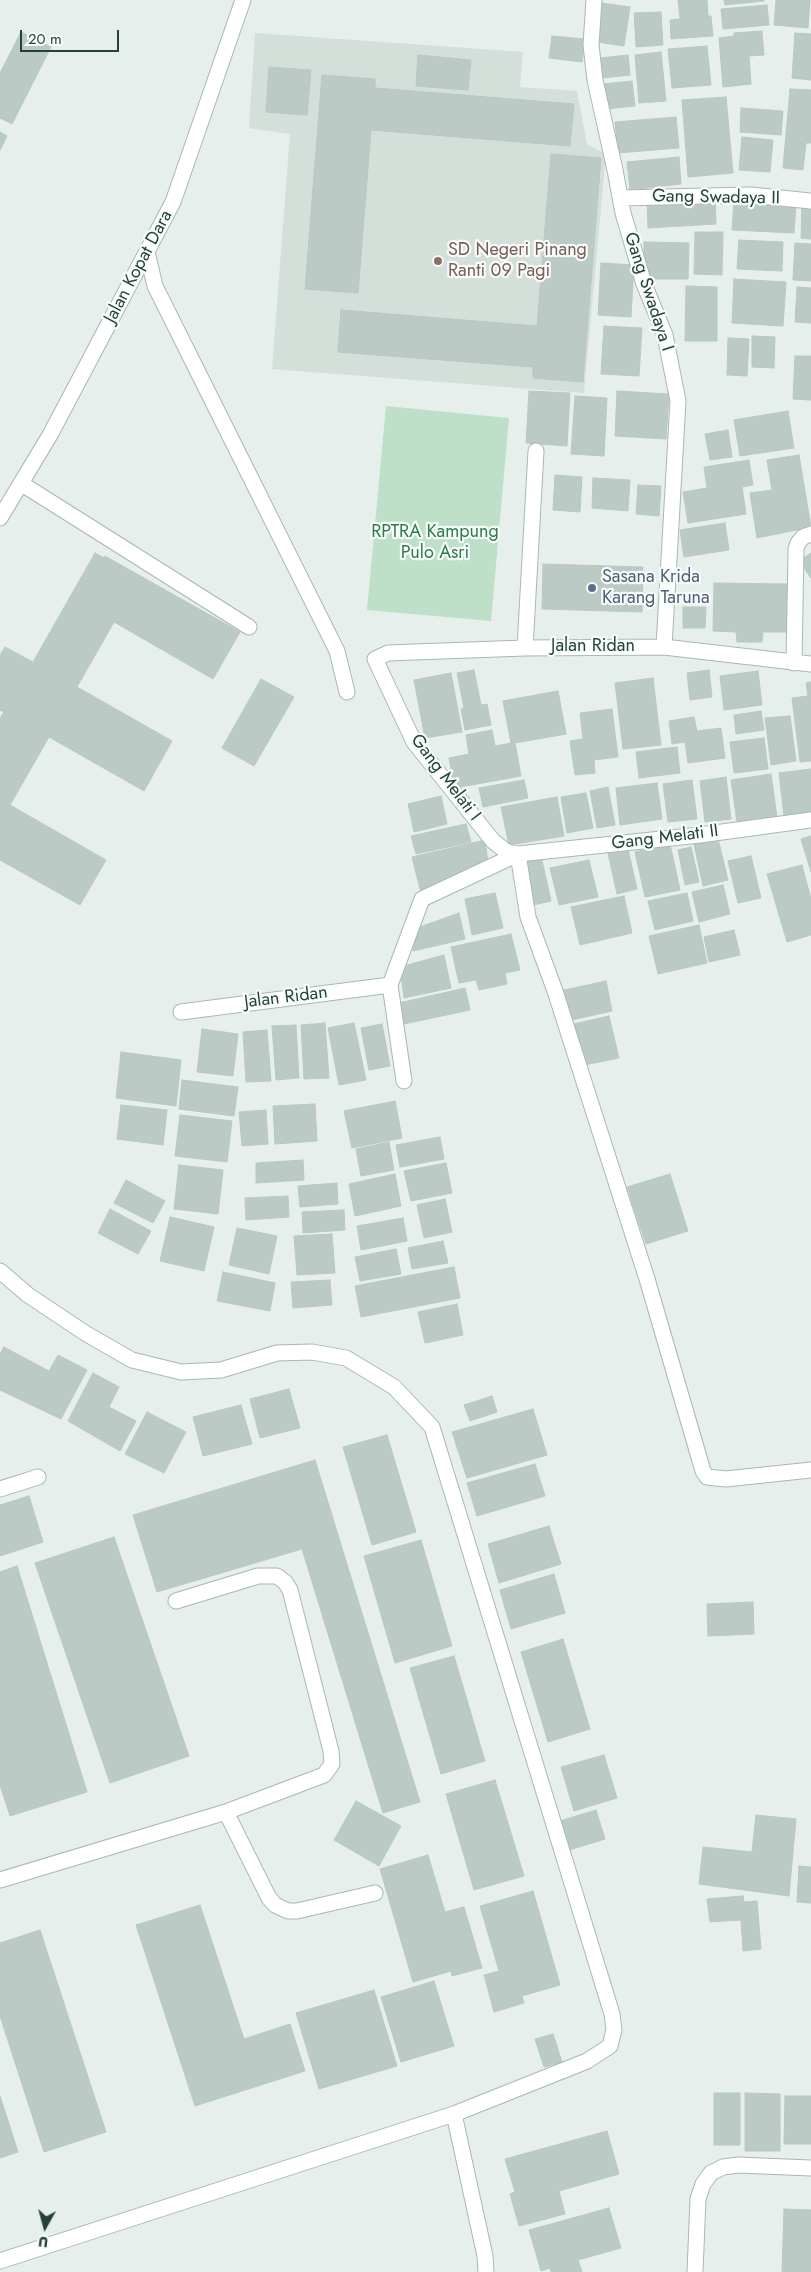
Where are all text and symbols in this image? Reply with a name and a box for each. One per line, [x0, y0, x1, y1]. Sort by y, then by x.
scale bar [22, 20, 121, 52]
text: 20 m [28, 28, 62, 50]
street label: Gang Swadaya II [652, 186, 780, 210]
street label: Jalan Kopat Dara [100, 207, 178, 327]
street label: Gang Swadaya I [619, 230, 677, 354]
place label: SD Negeri Pinang Ranti 09 Pagi [448, 240, 587, 282]
marker: SD Negeri Pinang Ranti 09 Pagi [432, 255, 444, 267]
park label: RPTRA Kampung Pulo Asri [371, 522, 499, 564]
place label: Sasana Krida Karang Taruna [602, 567, 710, 610]
marker: Sasana Krida Karang Taruna [586, 582, 598, 594]
street label: Jalan Ridan [551, 636, 635, 658]
street label: Gang Melati I [405, 730, 485, 826]
street label: Gang Melati II [610, 821, 720, 855]
street label: Jalan Ridan [243, 982, 329, 1014]
north arrow [20, 2202, 70, 2252]
text: U [37, 2231, 49, 2252]

